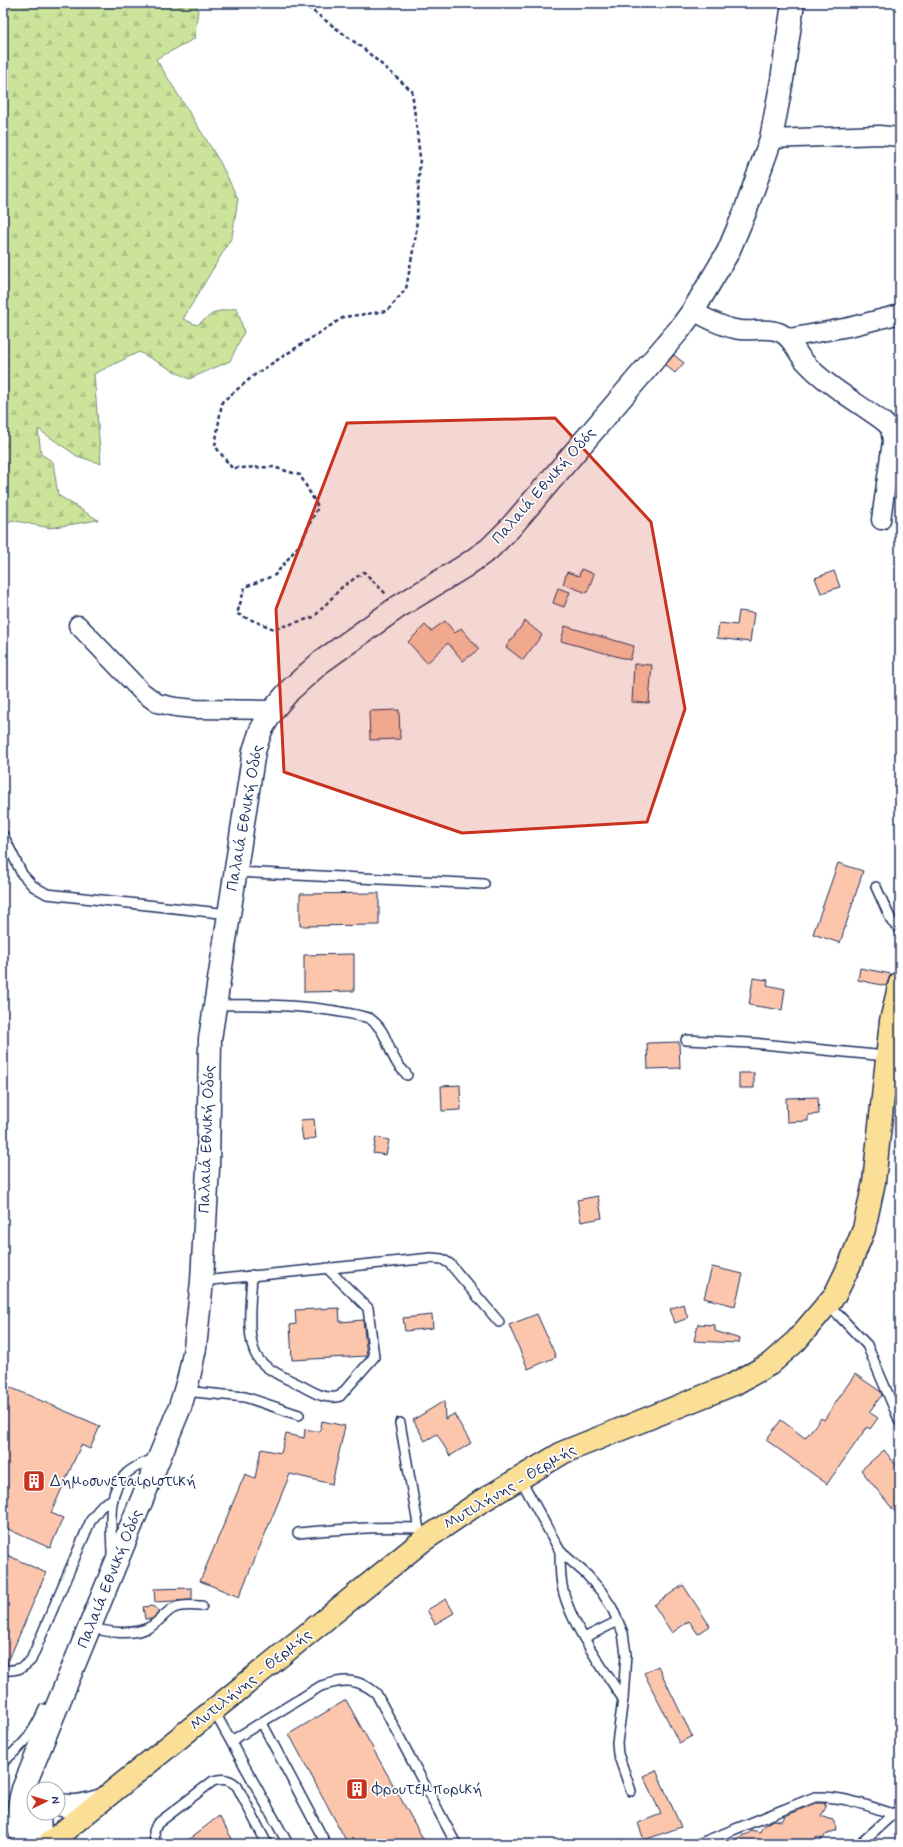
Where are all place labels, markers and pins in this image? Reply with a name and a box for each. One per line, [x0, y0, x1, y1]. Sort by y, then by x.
building icon: Δημοσυνεταιριστική [21, 1468, 47, 1494]
place label: Δημοσυνεταιριστική [50, 1471, 196, 1492]
building icon: Φρουτεμπορική [344, 1776, 370, 1802]
place label: Φρουτεμπορική [371, 1779, 483, 1800]

